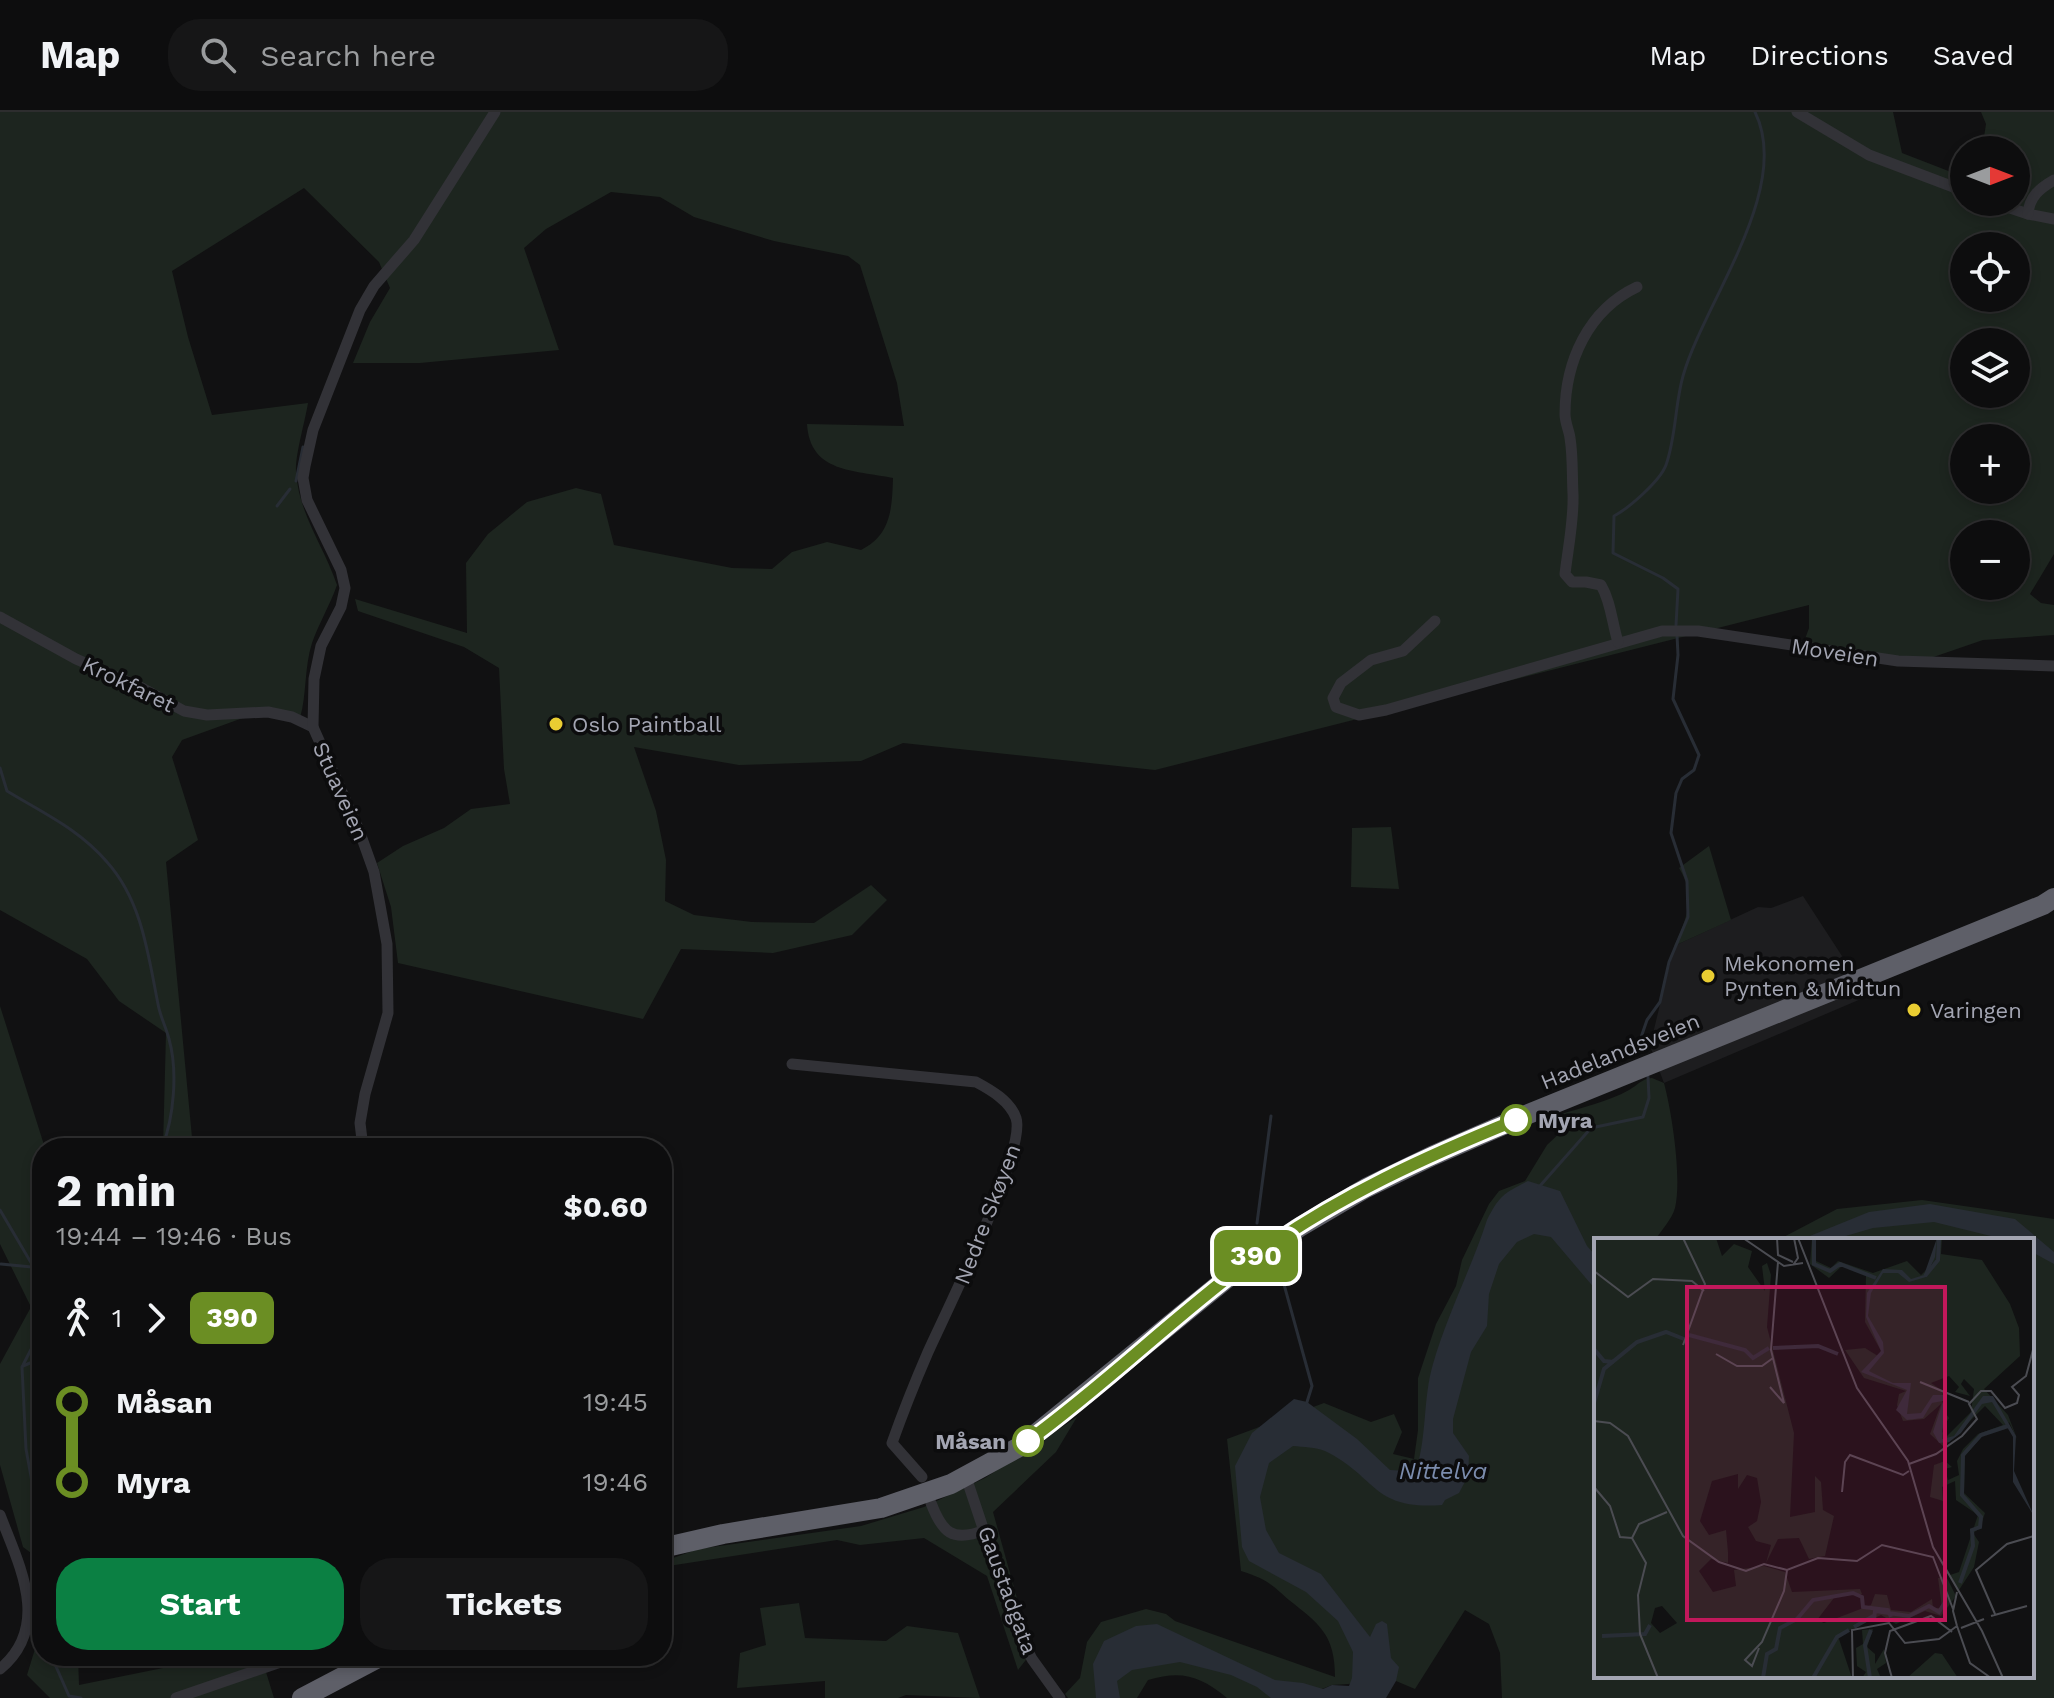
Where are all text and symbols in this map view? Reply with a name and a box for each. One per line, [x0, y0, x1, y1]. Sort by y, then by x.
search box [168, 19, 728, 91]
text: Map [40, 33, 120, 77]
icon: search [196, 33, 240, 77]
text: Search here [260, 38, 436, 73]
text: Map [1649, 39, 1706, 72]
text: Directions [1750, 39, 1889, 72]
text: Saved [1933, 39, 2014, 72]
north arrow [1950, 136, 2030, 216]
map controls [1950, 136, 2030, 600]
button: locate [1950, 232, 2030, 312]
button: layers [1950, 328, 2030, 408]
button: + [1950, 424, 2030, 504]
button: − [1950, 520, 2030, 600]
street label: Moveien [1789, 633, 1880, 672]
street label: Krokfaret [79, 651, 179, 717]
place label: Oslo Paintball [572, 712, 722, 737]
marker: Oslo Paintball [547, 715, 565, 733]
street label: Stuaveien [308, 738, 373, 844]
place label: Mekonomen Pynten & Midtun [1724, 951, 1901, 1001]
marker: Mekonomen Pynten & Midtun [1699, 967, 1717, 985]
place label: Varingen [1930, 998, 2022, 1023]
marker: Varingen [1905, 1001, 1923, 1019]
street label: Hadelandsveien [1537, 1008, 1703, 1095]
marker: Myra [1501, 1105, 1531, 1135]
place label: Myra [1538, 1108, 1593, 1133]
street label: Nedre Skøyen [949, 1141, 1026, 1288]
text: 2 min [56, 1165, 176, 1217]
text: $0.60 [563, 1189, 648, 1224]
text: 19:44 – 19:46 · Bus [56, 1221, 292, 1251]
line badge: 390 [1210, 1230, 1302, 1282]
inset map [1594, 1238, 2034, 1678]
text: 390 [1230, 1239, 1282, 1272]
icon: walk [56, 1296, 100, 1340]
icon: forward [134, 1296, 178, 1340]
text: 390 [206, 1301, 258, 1334]
text: 1 [112, 1303, 122, 1333]
text: Måsan [116, 1385, 213, 1420]
text: 19:45 [583, 1387, 648, 1417]
marker: Måsan [1013, 1426, 1043, 1456]
place label: Måsan [935, 1429, 1006, 1454]
water label: Nittelva [1399, 1457, 1488, 1485]
text: Myra [116, 1465, 190, 1500]
text: 19:46 [582, 1467, 648, 1497]
street label: Gaustadgata [973, 1523, 1042, 1658]
button: Start [56, 1558, 344, 1650]
button: Tickets [360, 1558, 648, 1650]

